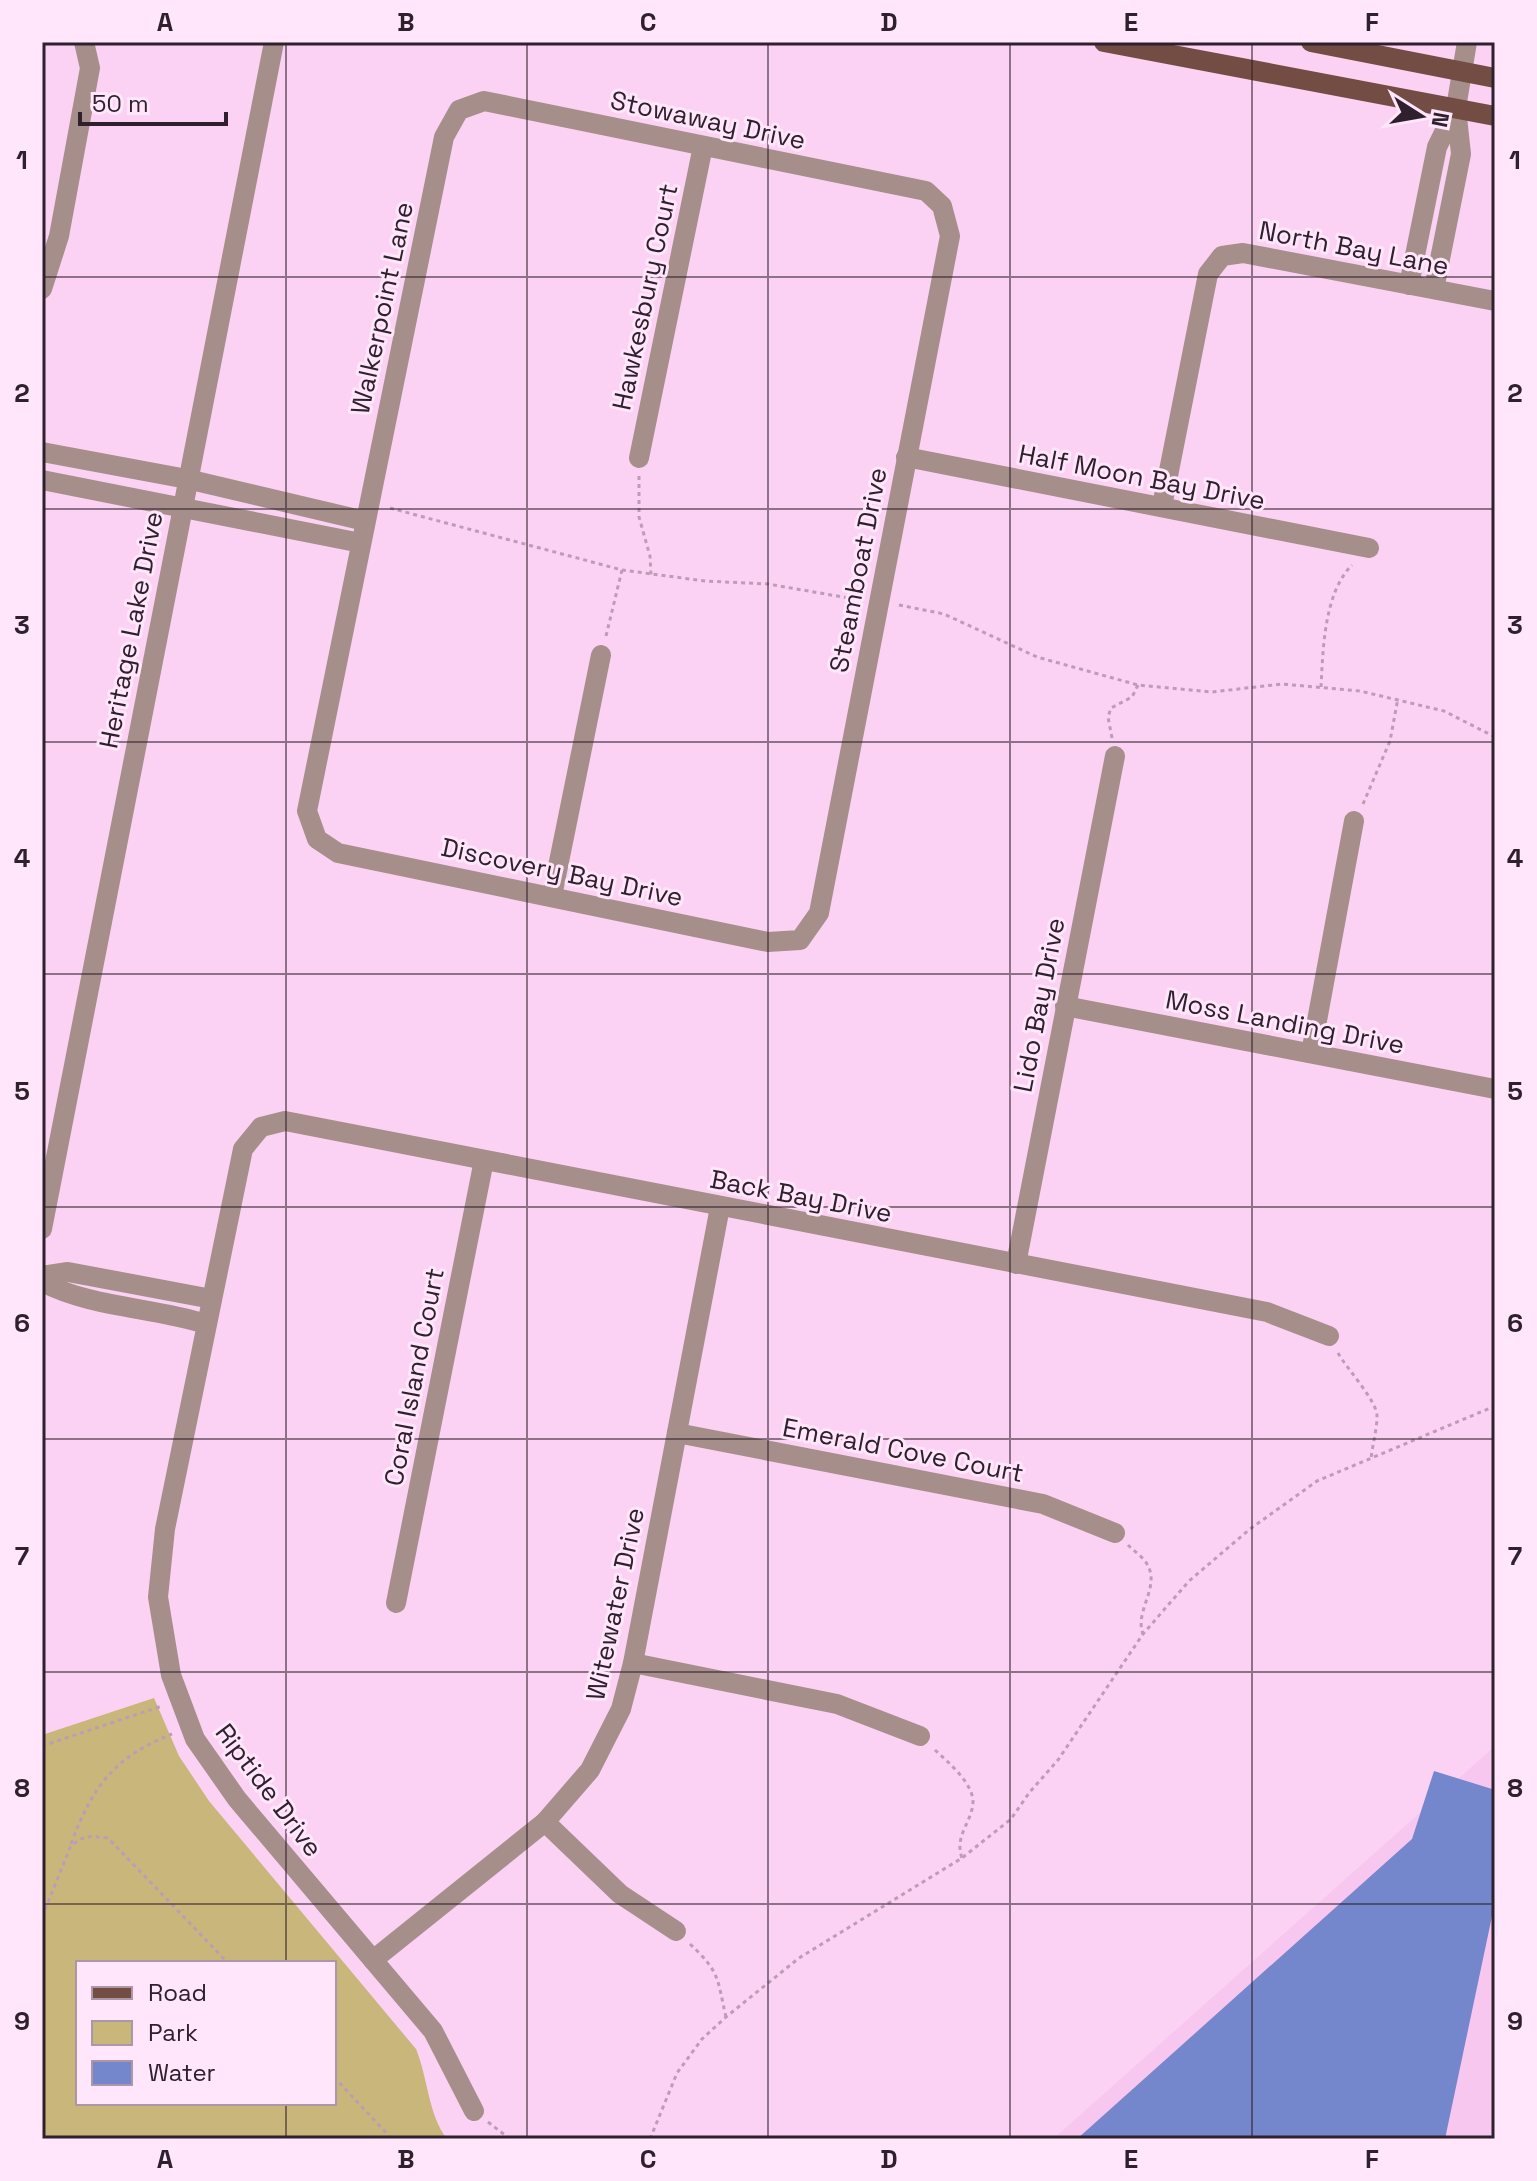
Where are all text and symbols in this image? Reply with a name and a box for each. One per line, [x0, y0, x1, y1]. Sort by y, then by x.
text: A [157, 5, 174, 39]
text: B [397, 5, 415, 39]
text: C [640, 5, 656, 39]
text: D [880, 5, 898, 39]
text: E [1124, 5, 1138, 39]
text: F [1365, 5, 1379, 39]
scale bar [80, 76, 226, 126]
north arrow [1381, 76, 1461, 156]
street label: Stowaway Drive [607, 83, 809, 157]
text: 50 m [92, 88, 149, 119]
text: N [1425, 110, 1456, 130]
text: 1 [16, 143, 28, 177]
text: 1 [1509, 143, 1521, 177]
street label: Hawkesbury Court [604, 181, 686, 413]
street label: Walkerpoint Lane [343, 199, 421, 417]
street label: North Bay Lane [1256, 213, 1452, 283]
text: 2 [14, 376, 30, 410]
text: 2 [1507, 376, 1523, 410]
street label: Half Moon Bay Drive [1016, 436, 1268, 518]
street label: Steamboat Drive [821, 465, 895, 675]
street label: Heritage Lake Drive [91, 509, 171, 751]
text: 3 [14, 608, 30, 642]
text: 3 [1507, 608, 1523, 642]
street label: Discovery Bay Drive [438, 830, 686, 914]
text: 4 [14, 841, 30, 875]
text: 4 [1507, 841, 1523, 875]
street label: Lido Bay Drive [1005, 915, 1073, 1095]
street label: Moss Landing Drive [1163, 982, 1407, 1062]
text: 5 [14, 1074, 30, 1108]
text: 5 [1507, 1074, 1523, 1108]
street label: Back Bay Drive [707, 1162, 895, 1230]
street label: Coral Island Court [376, 1265, 452, 1489]
text: 6 [14, 1306, 30, 1340]
text: 6 [1507, 1306, 1523, 1340]
street label: Emerald Cove Court [780, 1410, 1026, 1490]
street label: Witewater Drive [578, 1505, 652, 1703]
text: 7 [15, 1539, 29, 1573]
text: 7 [1508, 1539, 1522, 1573]
street label: Riptide Drive [208, 1716, 330, 1864]
text: 8 [14, 1771, 30, 1805]
text: 8 [1507, 1771, 1523, 1805]
legend [76, 1961, 336, 2105]
text: Road [148, 1977, 207, 2008]
text: 9 [14, 2004, 30, 2038]
text: 9 [1507, 2004, 1523, 2038]
text: Park [148, 2017, 198, 2048]
text: Water [148, 2057, 216, 2088]
text: A [157, 2142, 174, 2176]
text: B [397, 2142, 415, 2176]
text: C [640, 2142, 656, 2176]
text: D [880, 2142, 898, 2176]
text: E [1124, 2142, 1138, 2176]
text: F [1365, 2142, 1379, 2176]

